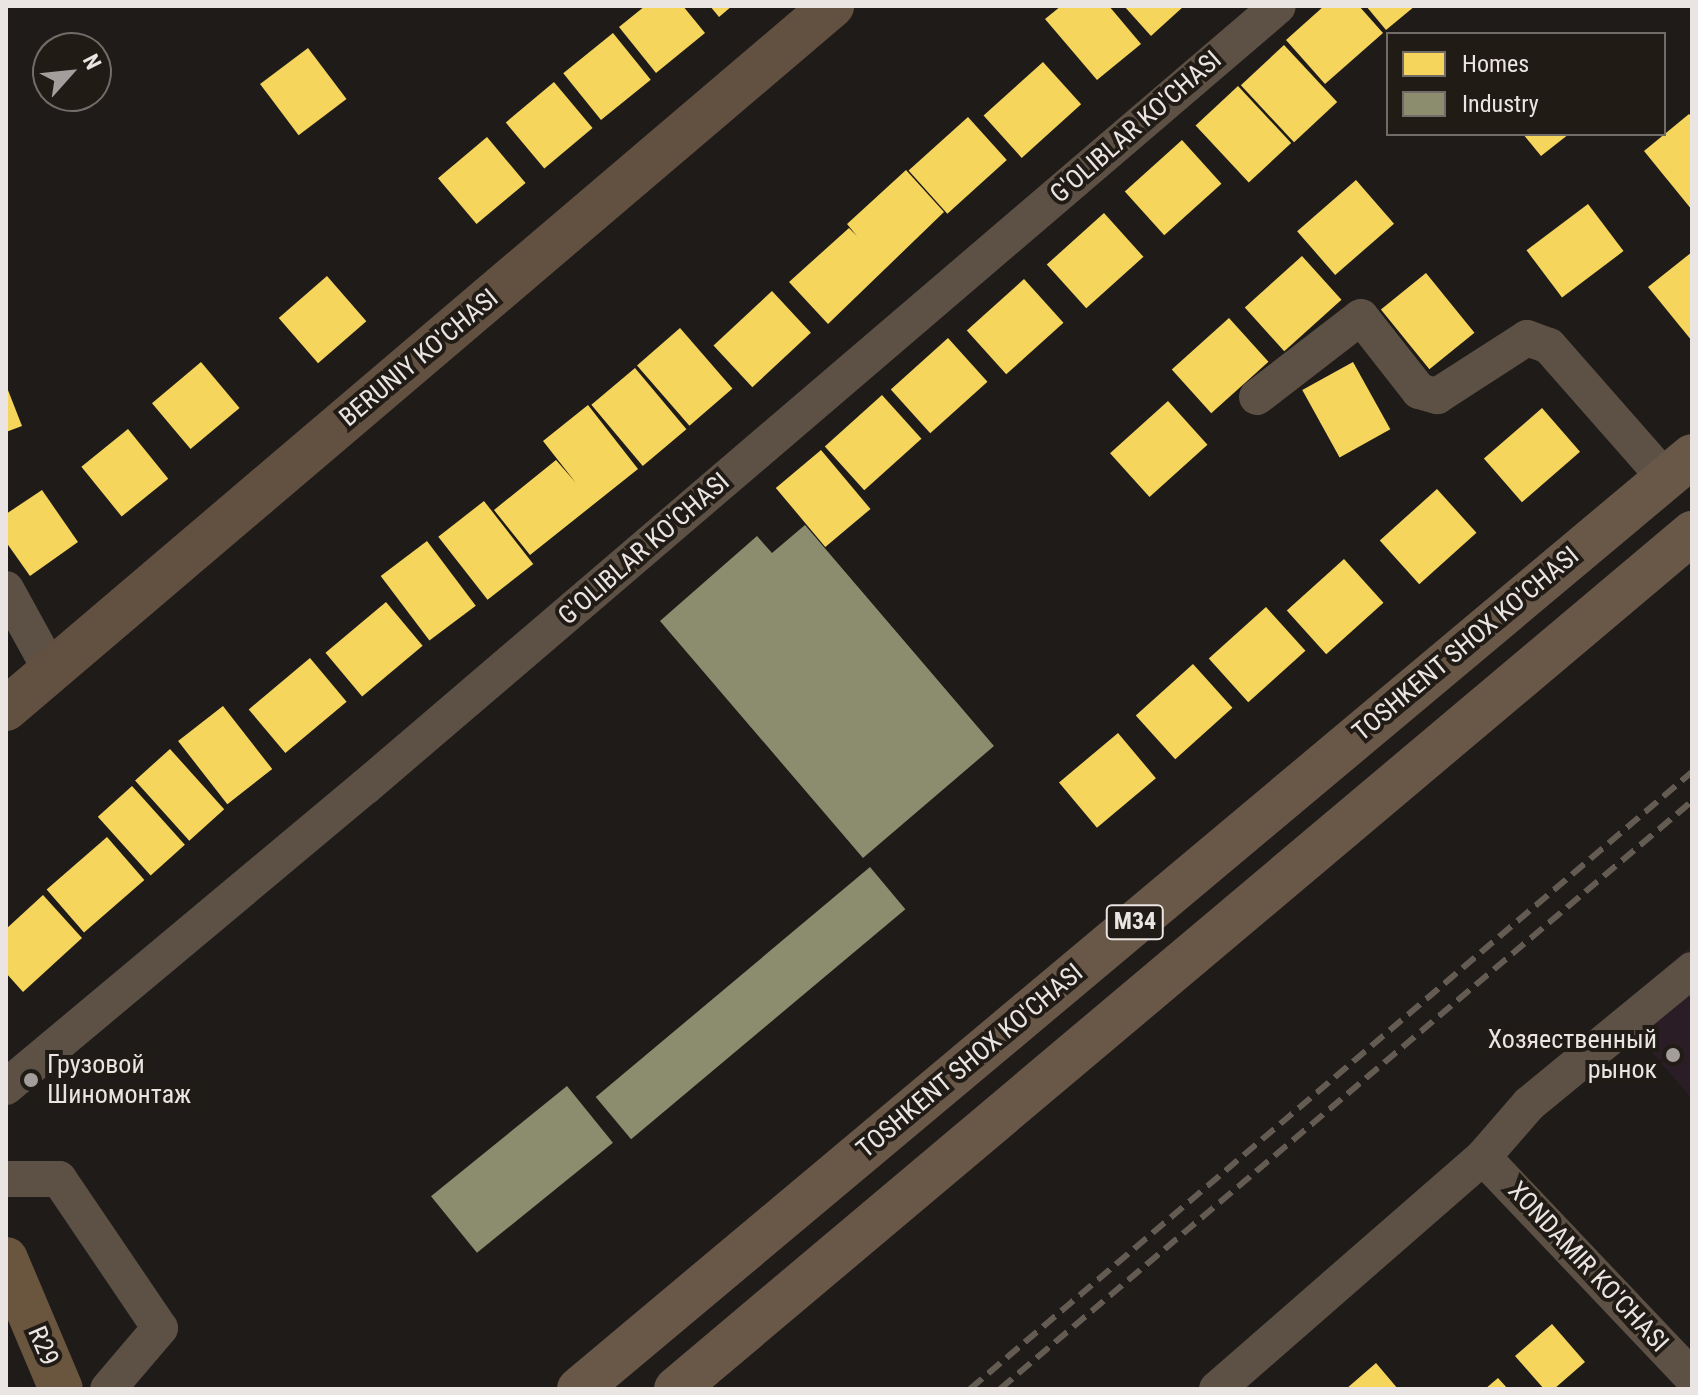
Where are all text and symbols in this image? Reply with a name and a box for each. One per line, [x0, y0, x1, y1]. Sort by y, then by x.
north arrow [32, 32, 112, 112]
legend [1386, 32, 1666, 136]
street label: G'OLIBLAR KO'CHASI [1044, 44, 1228, 210]
text: N [78, 50, 106, 73]
text: Homes [1462, 50, 1529, 78]
text: Industry [1462, 90, 1539, 118]
street label: BERUNIY KO'CHASI [333, 283, 505, 433]
street label: G'OLIBLAR KO'CHASI [552, 466, 736, 632]
street label: TOSHKENT SHOX KO'CHASI [1346, 540, 1586, 748]
road number: M34 [1105, 902, 1165, 942]
street label: TOSHKENT SHOX KO'CHASI [850, 957, 1090, 1165]
place label: Хозяественный рынок [1488, 1024, 1657, 1086]
marker: Хозяественный рынок [1664, 1046, 1682, 1064]
place label: Грузовой Шиномонтаж [47, 1049, 191, 1110]
marker: Грузовой Шиномонтаж [22, 1071, 40, 1089]
street label: XONDAMIR KO'CHASI [1501, 1175, 1675, 1359]
street label: R29 [21, 1322, 65, 1370]

